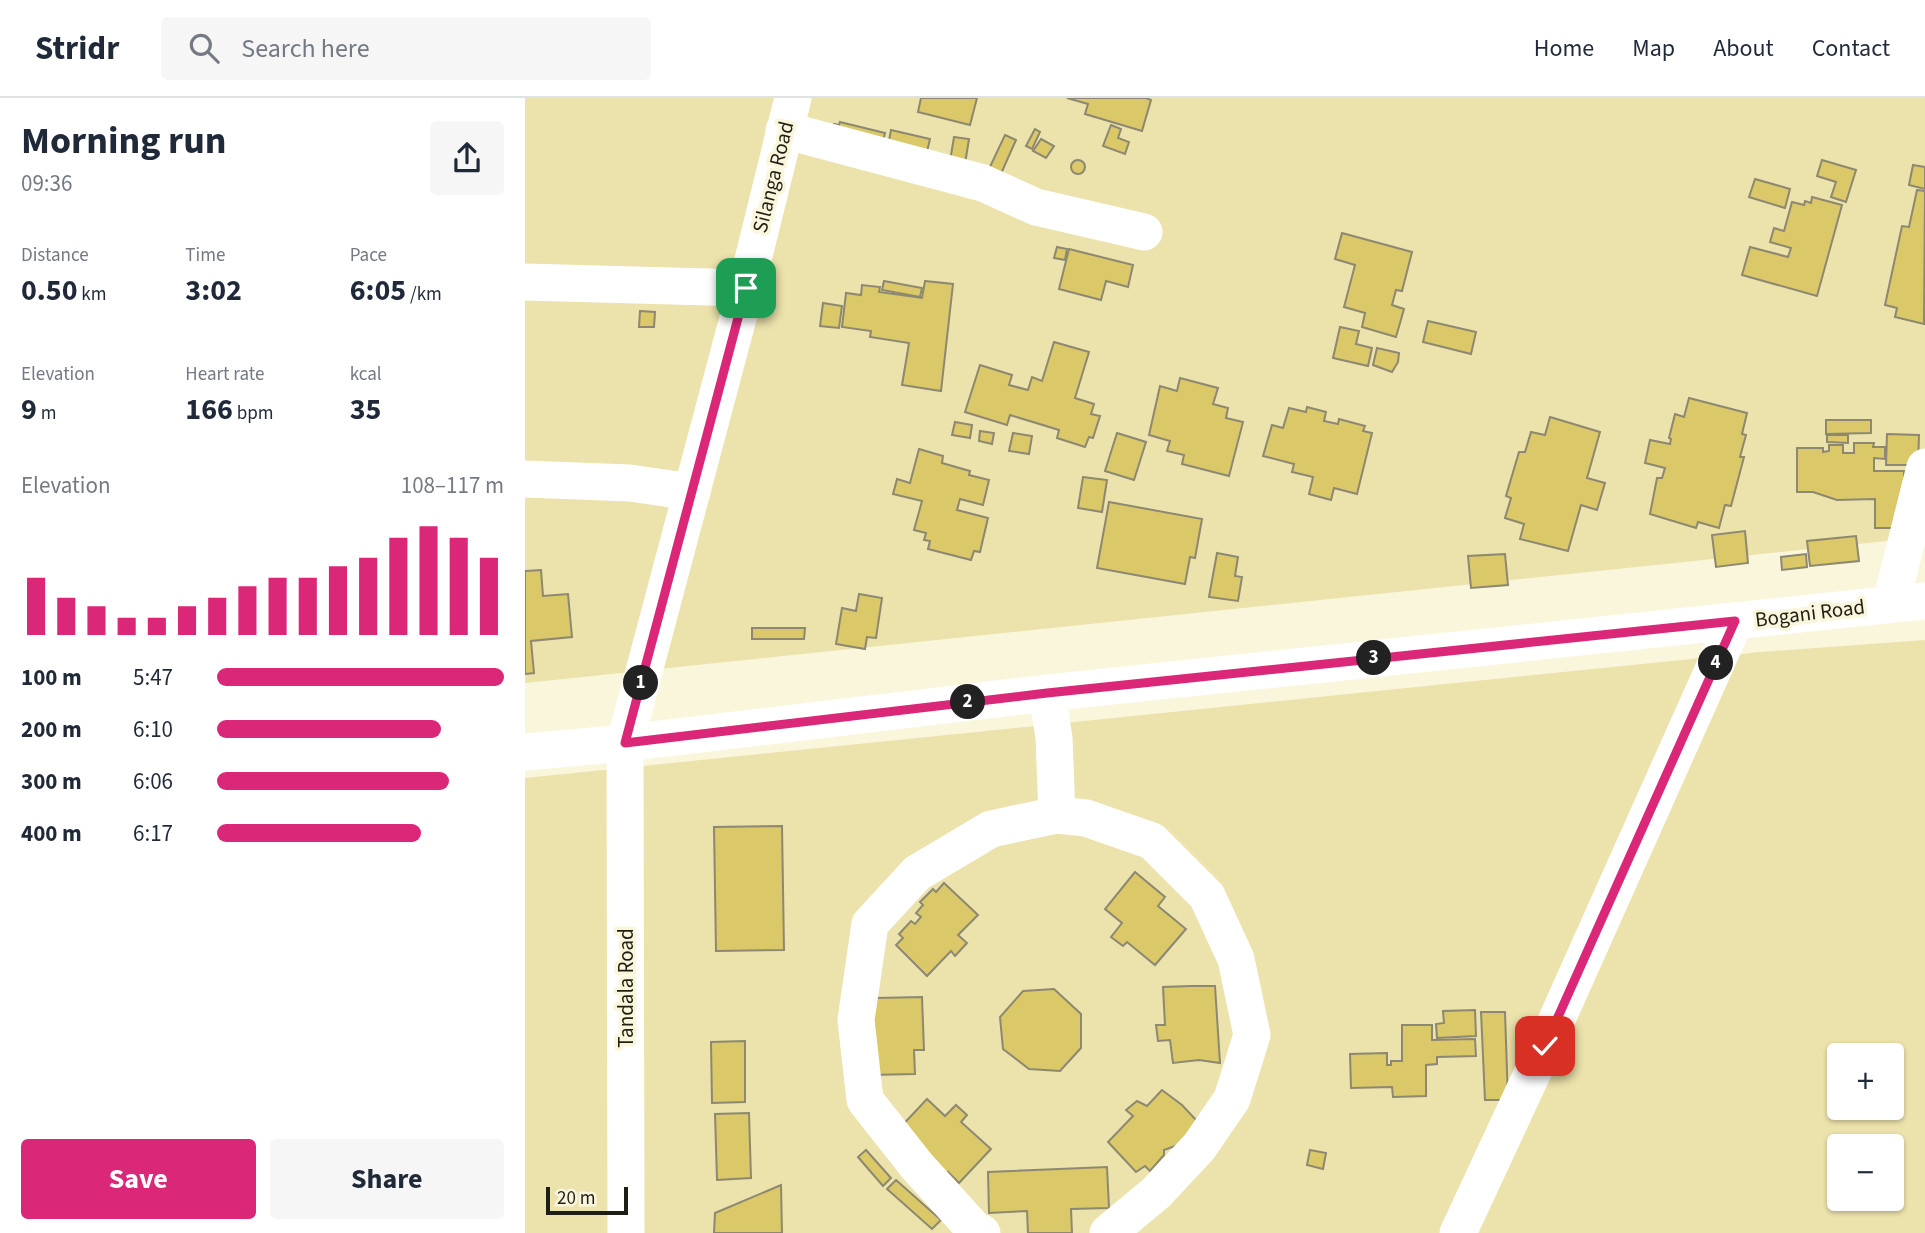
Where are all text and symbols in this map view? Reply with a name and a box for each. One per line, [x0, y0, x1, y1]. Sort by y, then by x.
search box [161, 17, 651, 80]
text: Stridr [35, 25, 119, 72]
icon: search [185, 29, 223, 67]
text: Search here [241, 30, 370, 67]
text: Home [1534, 31, 1594, 66]
text: Map [1632, 31, 1675, 66]
text: About [1713, 31, 1774, 66]
text: Contact [1812, 31, 1890, 66]
text: Morning run [21, 114, 226, 168]
street label: Silanga Road [745, 118, 801, 236]
button: share [430, 121, 504, 195]
text: 09:36 [21, 167, 72, 200]
text: Distance [21, 242, 89, 269]
text: Time [185, 242, 225, 269]
text: Pace [350, 242, 387, 269]
pin [716, 258, 776, 318]
text: 0.50 [21, 269, 78, 312]
text: 3:02 [185, 269, 242, 312]
text: 6:05 [350, 269, 406, 312]
icon: arrive [727, 269, 765, 307]
text: km [78, 281, 107, 308]
text: /km [406, 281, 442, 308]
text: Elevation [21, 361, 95, 388]
text: Heart rate [185, 361, 264, 388]
text: kcal [350, 361, 382, 388]
text: 9 [21, 388, 37, 431]
text: 166 [185, 388, 233, 431]
text: 35 [350, 388, 381, 431]
text: m [37, 400, 56, 427]
text: bpm [233, 400, 273, 427]
text: Elevation [21, 469, 111, 502]
text: 108–117 m [401, 469, 504, 502]
street label: Bogani Road [1753, 591, 1867, 635]
pin: 3 [1357, 640, 1391, 676]
text: 3 [1368, 644, 1379, 671]
pin: 4 [1699, 646, 1733, 680]
text: 4 [1710, 649, 1721, 676]
text: 100 m [21, 661, 82, 694]
text: 5:47 [133, 661, 173, 694]
pin: 1 [624, 666, 659, 700]
text: 1 [635, 669, 646, 696]
pin: 2 [951, 684, 985, 720]
text: 2 [962, 688, 973, 715]
text: 200 m [21, 713, 82, 746]
text: 6:10 [133, 713, 173, 746]
text: 300 m [21, 765, 82, 798]
text: 6:06 [133, 765, 173, 798]
text: 400 m [21, 817, 82, 850]
text: 6:17 [133, 817, 173, 850]
street label: Tandala Road [611, 928, 641, 1048]
pin [1515, 1016, 1575, 1076]
icon: check [1526, 1027, 1564, 1065]
map controls [1827, 1043, 1904, 1211]
button: + [1827, 1043, 1904, 1120]
button: − [1827, 1134, 1904, 1211]
button: Save [21, 1139, 256, 1219]
button: Share [270, 1139, 504, 1219]
scale bar [546, 1184, 628, 1216]
text: 20 m [557, 1185, 595, 1212]

